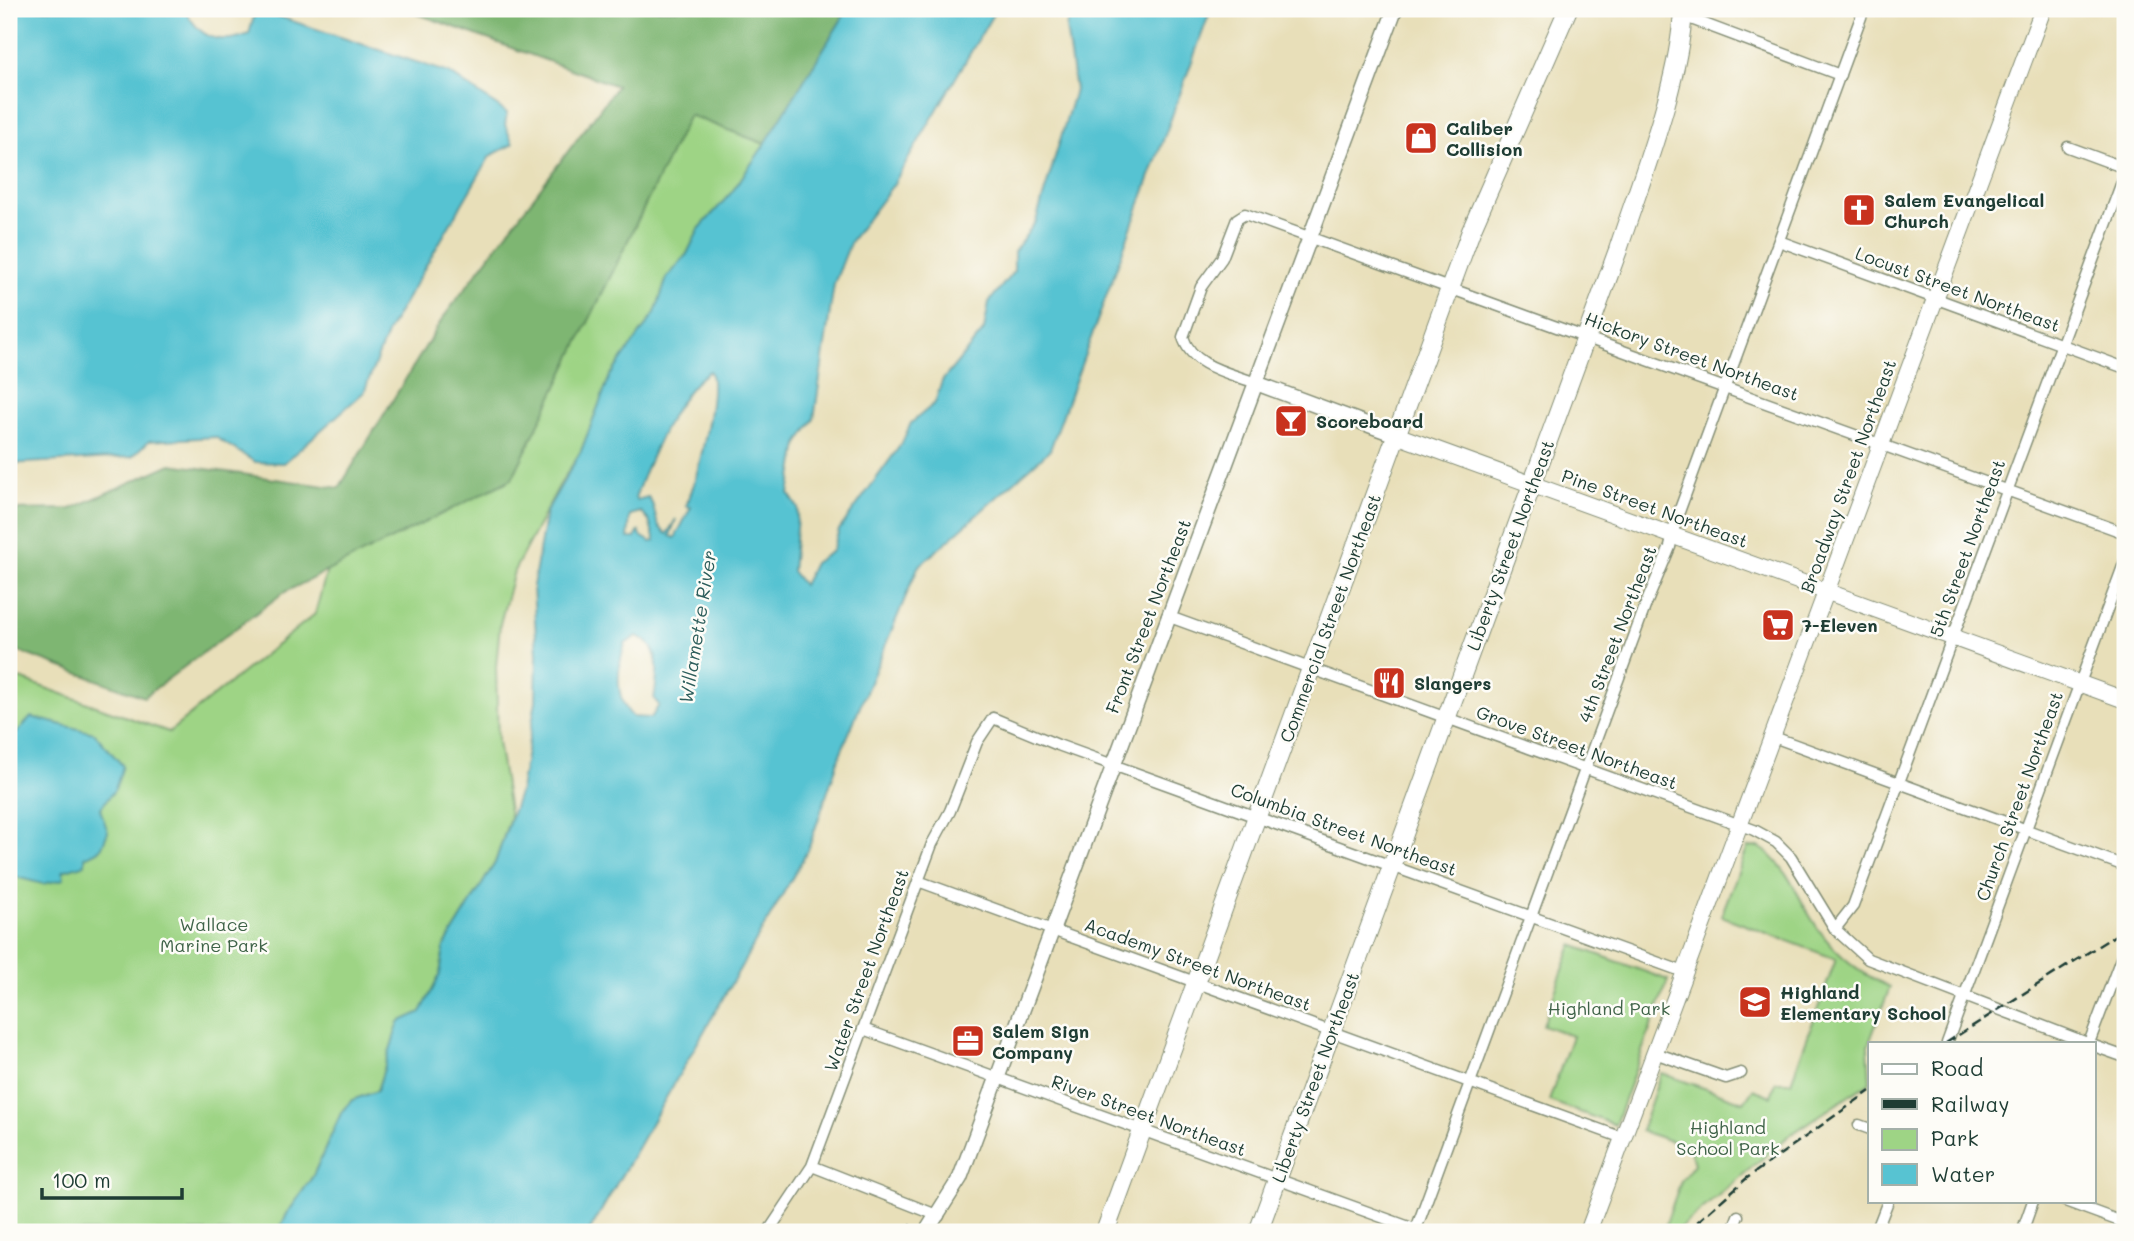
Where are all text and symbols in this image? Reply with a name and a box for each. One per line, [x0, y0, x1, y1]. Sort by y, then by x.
place label: Caliber Collision [1446, 116, 1523, 161]
shop icon: Caliber Collision [1402, 119, 1440, 157]
place label: Salem Evangelical Church [1884, 188, 2044, 233]
church icon: Salem Evangelical Church [1840, 191, 1878, 229]
street label: Locust Street Northeast [1852, 241, 2064, 337]
street label: Hickory Street Northeast [1581, 306, 1803, 406]
street label: Broadway Street Northeast [1794, 356, 1902, 596]
bar icon: Scoreboard [1272, 402, 1310, 440]
place label: Scoreboard [1316, 409, 1423, 433]
street label: Liberty Street Northeast [1461, 436, 1559, 654]
street label: 5th Street Northeast [1924, 456, 2010, 640]
street label: Pine Street Northeast [1559, 463, 1751, 553]
street label: Commercial Street Northeast [1274, 490, 1386, 746]
street label: Front Street Northeast [1100, 515, 1196, 717]
street label: 4th Street Northeast [1572, 542, 1662, 726]
water label: Willamette River [673, 549, 721, 705]
supermarket icon: 7-Eleven [1759, 606, 1797, 644]
place label: 7-Eleven [1802, 613, 1878, 637]
restaurant icon: Slangers [1370, 664, 1408, 702]
place label: Slangers [1414, 671, 1491, 695]
street label: Church Street Northeast [1970, 688, 2068, 904]
street label: Grove Street Northeast [1473, 699, 1681, 795]
street label: Columbia Street Northeast [1227, 777, 1461, 881]
street label: Water Street Northeast [818, 865, 914, 1075]
park label: Wallace Marine Park [160, 912, 268, 957]
street label: Academy Street Northeast [1081, 912, 1315, 1016]
street label: Liberty Street Northeast [1266, 968, 1364, 1186]
place label: Highland Elementary School [1780, 980, 1946, 1025]
school or university icon: Highland Elementary School [1736, 983, 1774, 1021]
park label: Highland Park [1548, 996, 1670, 1020]
place label: Salem Sign Company [992, 1019, 1089, 1064]
office icon: Salem Sign Company [949, 1022, 987, 1060]
legend [1868, 1042, 2096, 1202]
text: Road [1931, 1054, 1983, 1081]
street label: River Street Northeast [1048, 1069, 1250, 1161]
text: Railway [1931, 1090, 2010, 1117]
park label: Highland School Park [1676, 1115, 1780, 1160]
text: Park [1931, 1124, 1979, 1151]
scale bar [42, 1157, 182, 1201]
text: Water [1931, 1160, 1995, 1187]
text: 100 m [52, 1166, 111, 1193]

